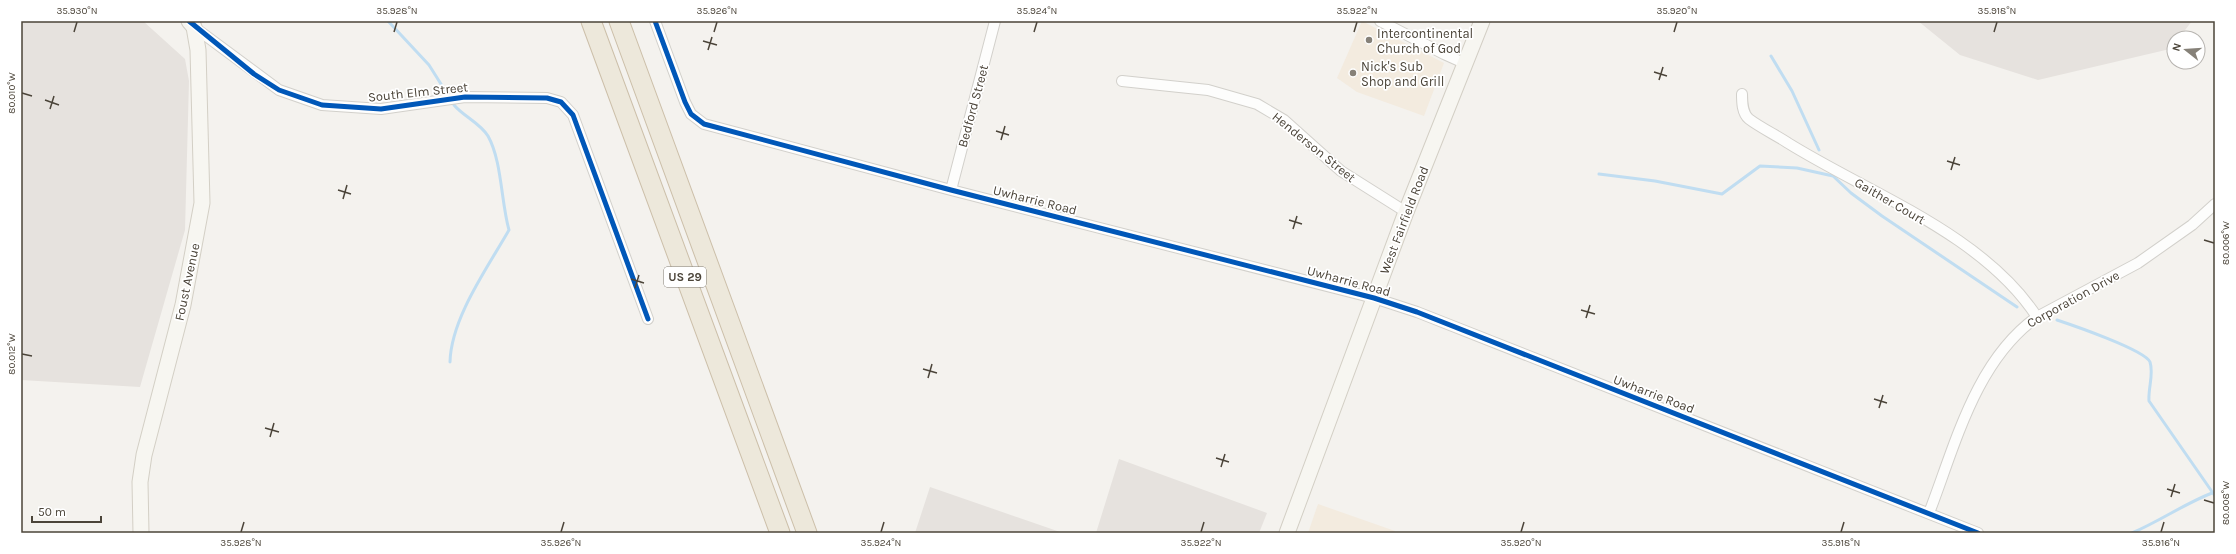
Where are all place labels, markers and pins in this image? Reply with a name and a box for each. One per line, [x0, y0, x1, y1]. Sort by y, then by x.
place label: Intercontinental Church of God [1377, 26, 1473, 56]
marker: Intercontinental Church of God [1364, 35, 1374, 45]
place label: Nick's Sub Shop and Grill [1361, 59, 1445, 89]
marker: Nick's Sub Shop and Grill [1348, 68, 1358, 78]

